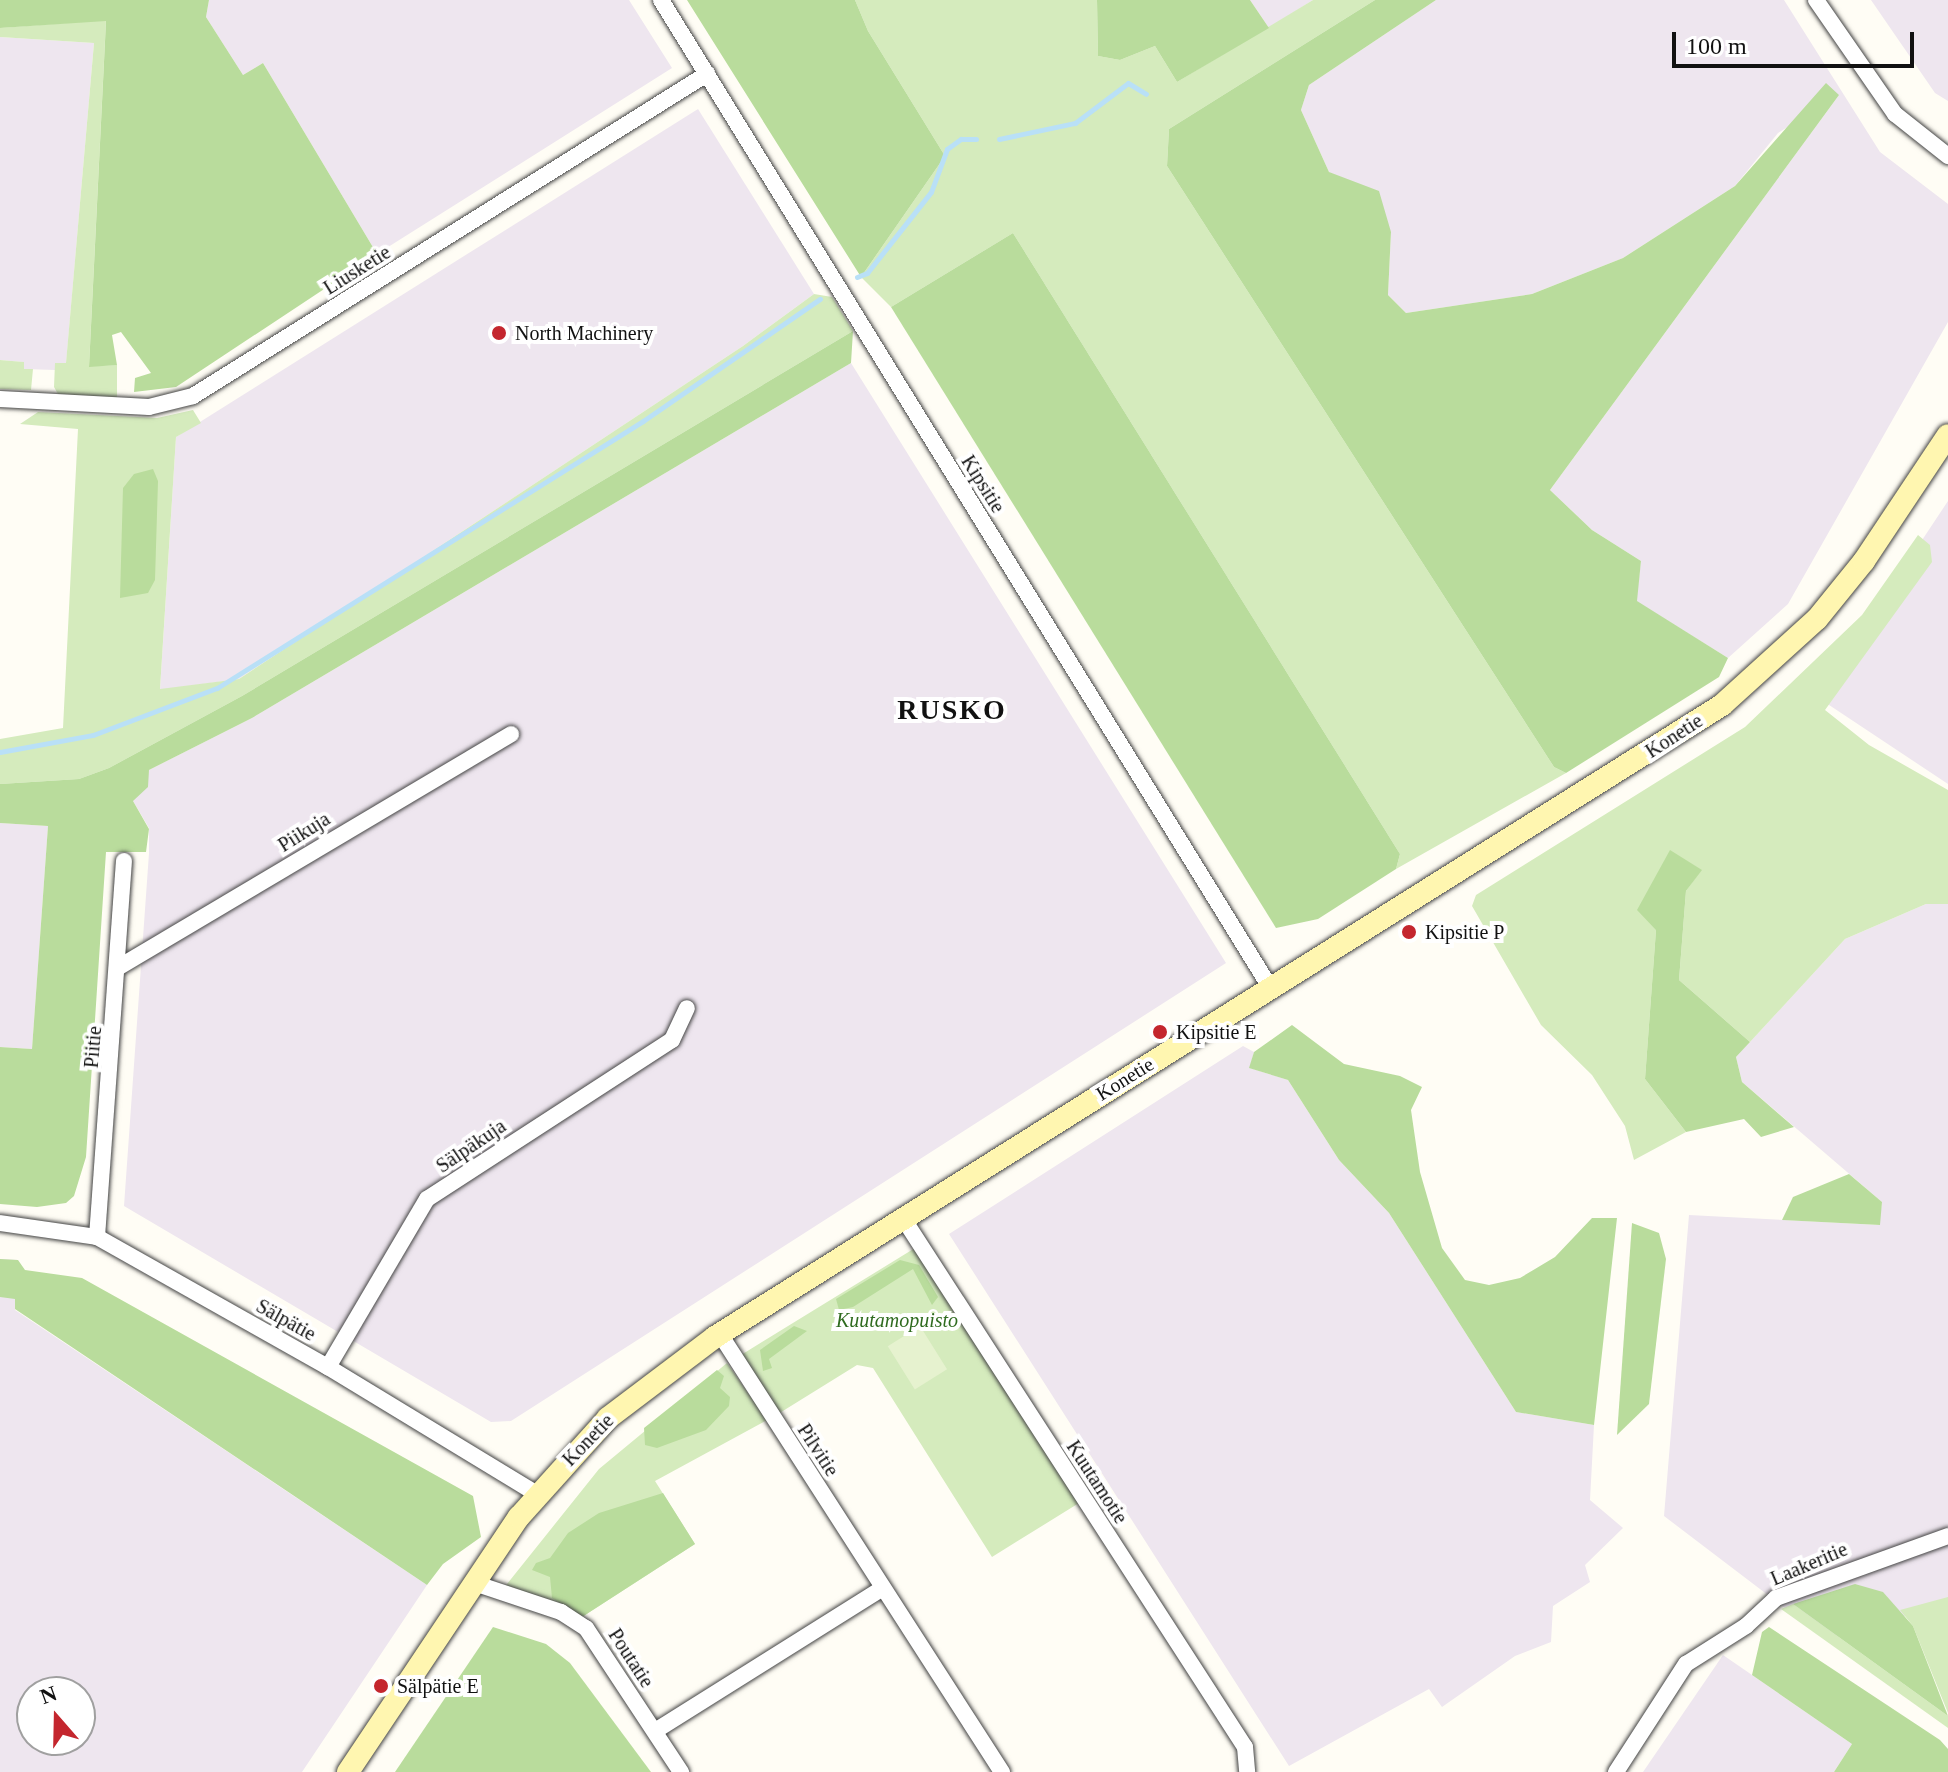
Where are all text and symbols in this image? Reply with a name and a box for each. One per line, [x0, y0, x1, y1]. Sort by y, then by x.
scale bar [1676, 16, 1918, 66]
text: 100 m [1686, 33, 1747, 59]
street label: Liusketie [319, 240, 395, 300]
place label: North Machinery [515, 321, 653, 345]
marker: North Machinery [490, 324, 508, 342]
street label: Kipsitie [956, 451, 1010, 517]
district label: RUSKO [897, 693, 1007, 727]
street label: Konetie [1641, 709, 1707, 763]
street label: Piikuja [274, 807, 334, 857]
place label: Kipsitie P [1425, 920, 1504, 944]
marker: Kipsitie P [1400, 923, 1418, 941]
place label: Kipsitie E [1176, 1020, 1257, 1044]
marker: Kipsitie E [1151, 1023, 1169, 1041]
street label: Piitie [79, 1025, 107, 1069]
street label: Konetie [1092, 1052, 1158, 1106]
street label: Sälpäkuja [432, 1114, 510, 1178]
street label: Sälpätie [252, 1294, 320, 1346]
park label: Kuutamopuisto [836, 1308, 958, 1332]
street label: Konetie [557, 1409, 619, 1471]
street label: Pilvitie [792, 1419, 844, 1481]
street label: Kuutamotie [1061, 1436, 1133, 1528]
street label: Laakeritie [1767, 1537, 1851, 1591]
street label: Poutatie [603, 1624, 659, 1692]
place label: Sälpätie E [397, 1674, 479, 1698]
north arrow [16, 1676, 96, 1756]
marker: Sälpätie E [372, 1677, 390, 1695]
text: N [37, 1680, 60, 1709]

